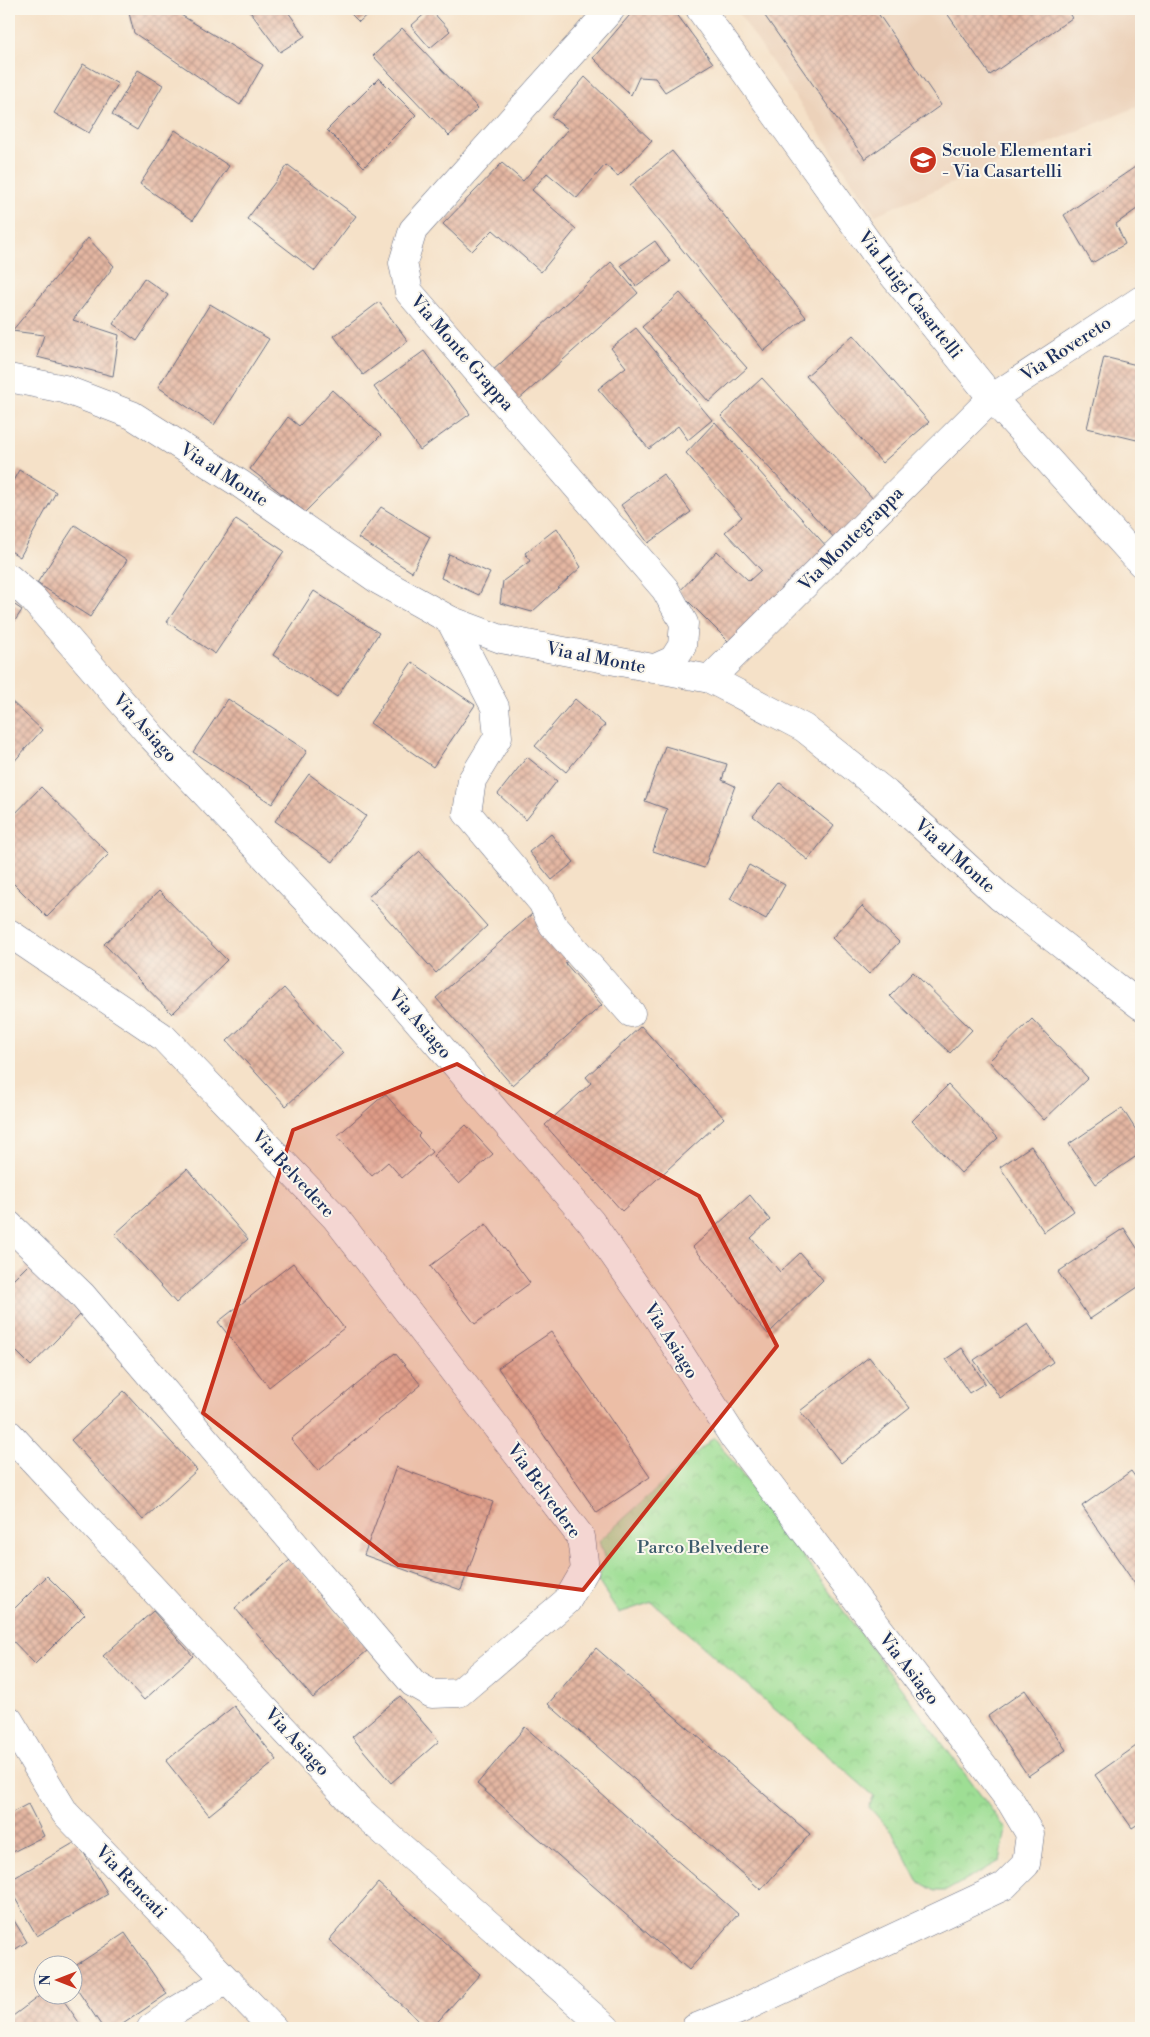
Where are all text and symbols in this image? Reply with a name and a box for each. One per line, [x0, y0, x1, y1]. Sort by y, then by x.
place label: Scuole Elementari - Via Casartelli [942, 139, 1092, 183]
school or university icon: Scuole Elementari - Via Casartelli [908, 145, 938, 175]
street label: Via Luigi Casartelli [852, 226, 967, 364]
street label: Via Monte Grappa [405, 289, 519, 416]
street label: Via Rovereto [1016, 311, 1116, 387]
street label: Via al Monte [175, 437, 273, 512]
street label: Via Montegrappa [793, 481, 909, 597]
street label: Via al Monte [543, 637, 648, 679]
street label: Via Asiago [107, 688, 182, 767]
street label: Via al Monte [909, 813, 1000, 898]
street label: Via Asiago [383, 984, 457, 1064]
street label: Via Belvedere [246, 1125, 339, 1223]
street label: Via Asiago [638, 1298, 703, 1383]
street label: Via Belvedere [501, 1438, 586, 1543]
park label: Parco Belvedere [637, 1536, 769, 1559]
street label: Via Asiago [873, 1628, 944, 1710]
street label: Via Asiago [259, 1702, 335, 1781]
street label: Via Rencati [90, 1840, 172, 1924]
north arrow [32, 1954, 82, 2004]
text: N [37, 1974, 55, 1986]

